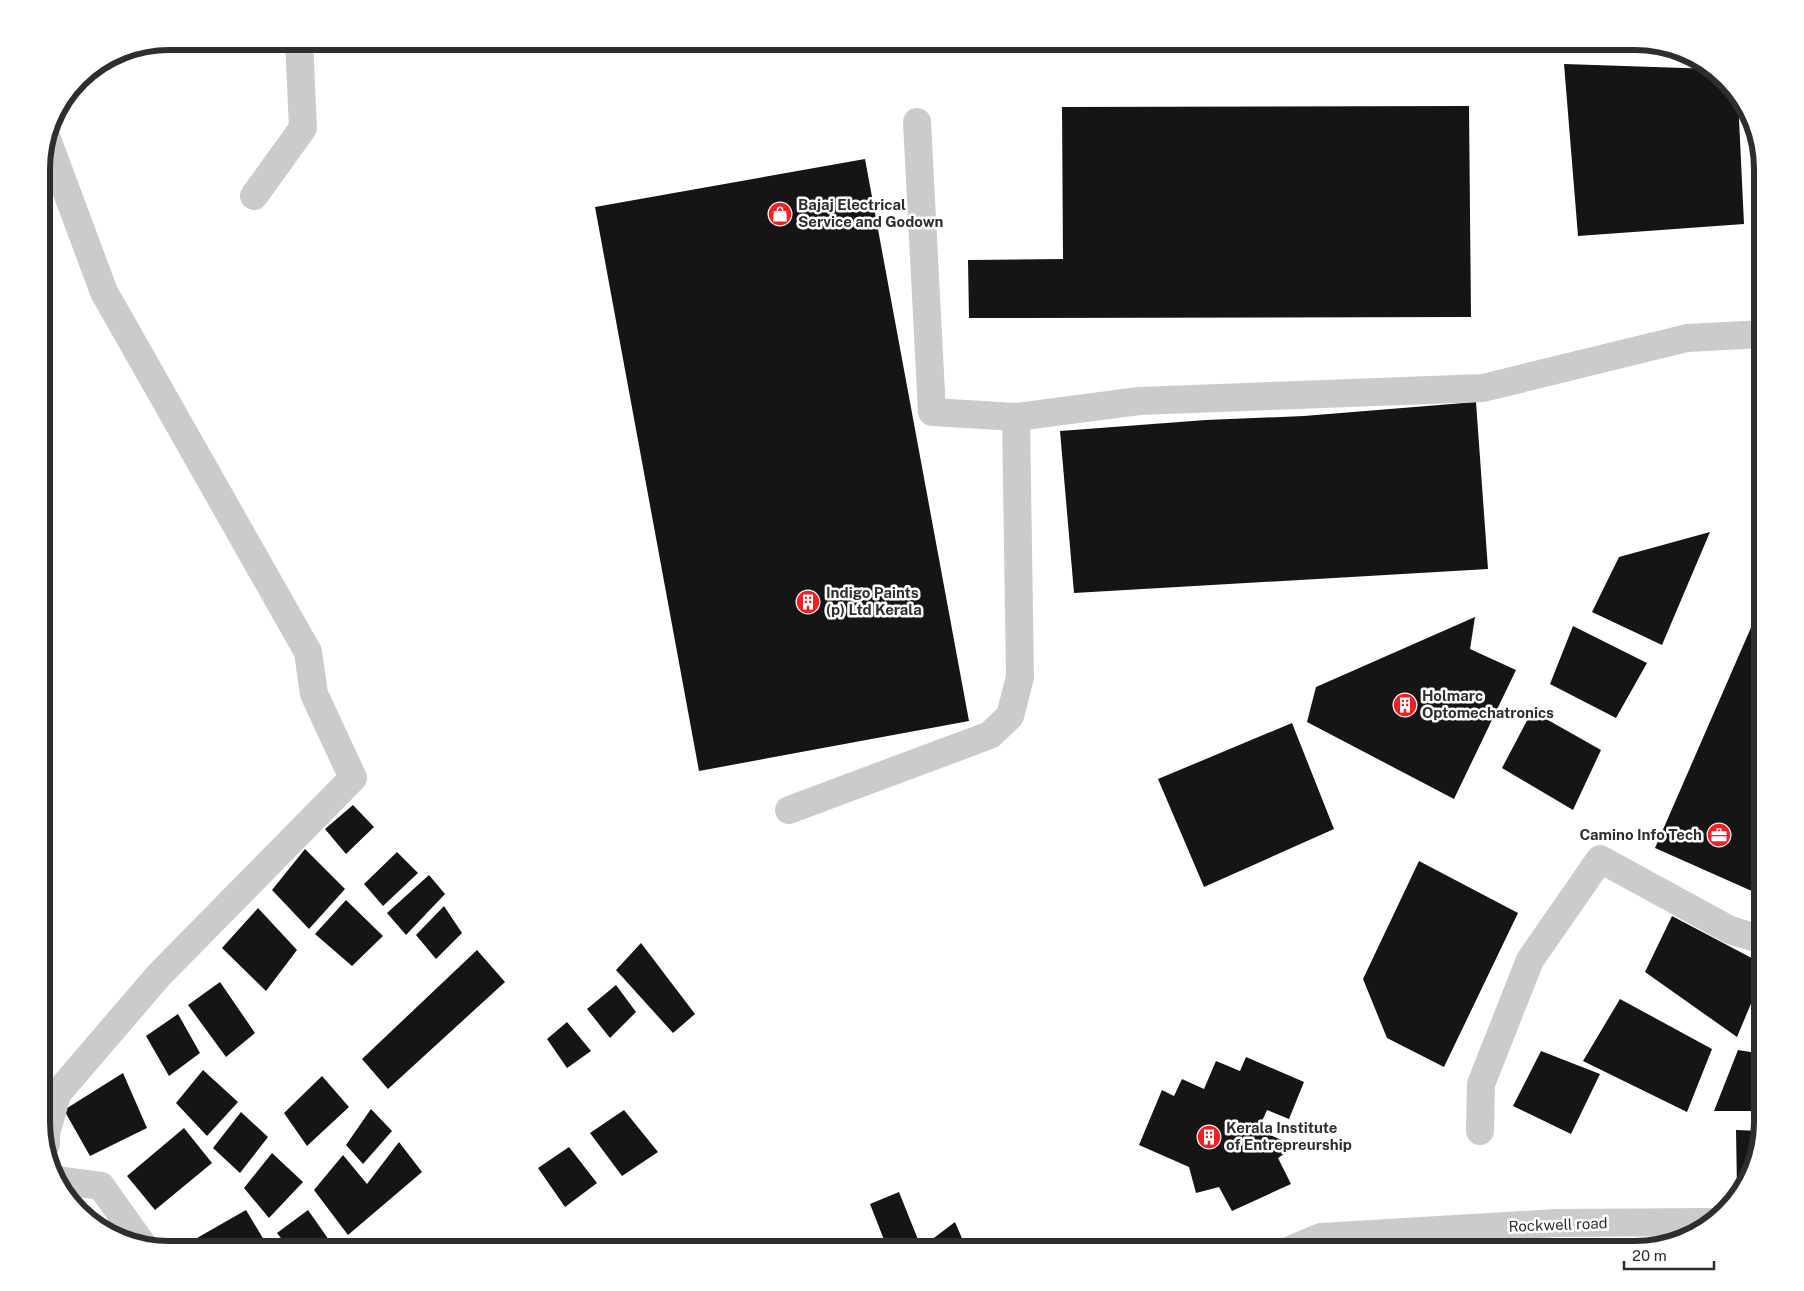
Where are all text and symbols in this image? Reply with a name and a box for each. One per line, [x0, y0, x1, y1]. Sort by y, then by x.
place label: Bajaj Electrical Service and Godown [798, 196, 944, 230]
shop icon: Bajaj Electrical Service and Godown [767, 201, 793, 227]
place label: Indigo Paints (p) Ltd Kerala [826, 584, 922, 618]
building icon: Indigo Paints (p) Ltd Kerala [795, 589, 821, 615]
place label: Holmarc Optomechatronics [1422, 687, 1554, 721]
building icon: Holmarc Optomechatronics [1392, 692, 1418, 718]
office icon: Camino Info Tech [1706, 822, 1732, 848]
place label: Camino Info Tech [1580, 826, 1702, 843]
place label: Kerala Institute of Entrepreurship [1226, 1119, 1352, 1153]
building icon: Kerala Institute of Entrepreurship [1196, 1124, 1222, 1150]
street label: Rockwell road [1508, 1214, 1608, 1235]
scale bar [1624, 1238, 1714, 1270]
text: 20 m [1632, 1247, 1667, 1264]

